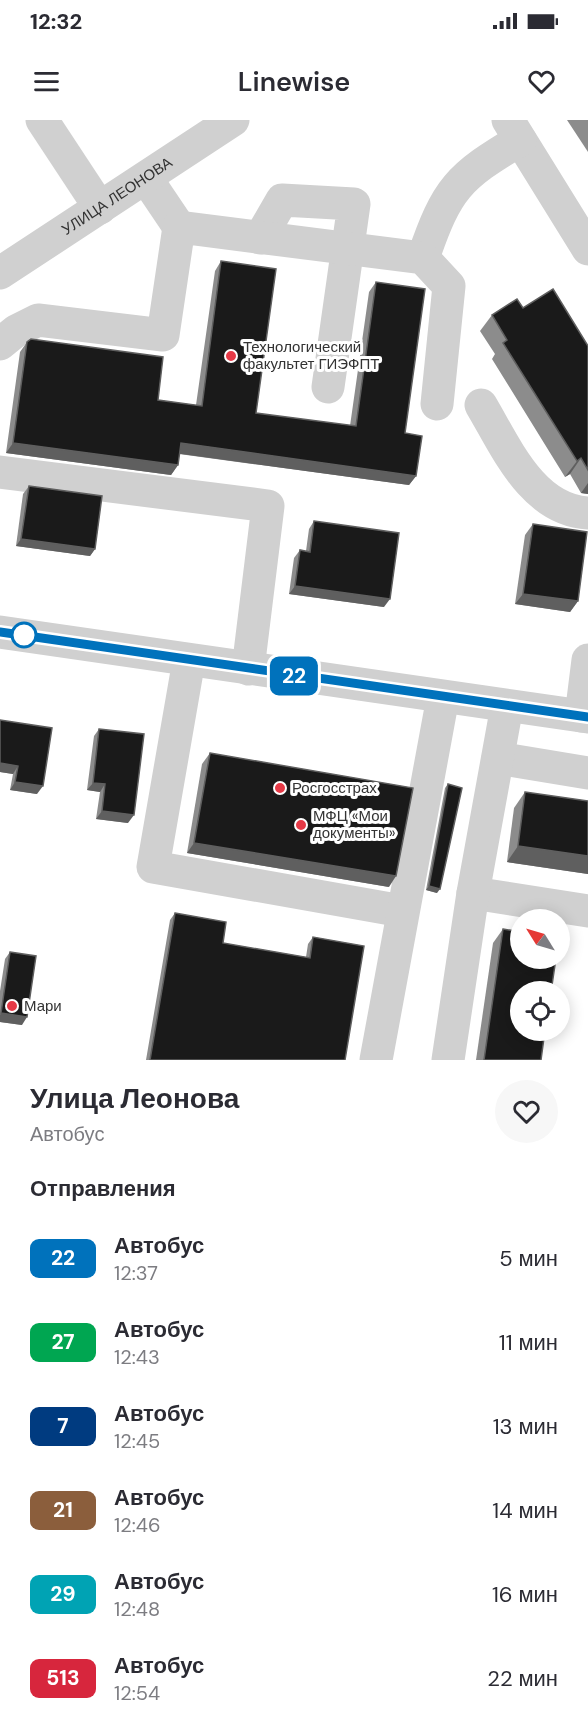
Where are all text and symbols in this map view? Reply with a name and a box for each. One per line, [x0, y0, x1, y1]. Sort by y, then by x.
text: 12:32 [30, 7, 82, 36]
text: Linewise [238, 64, 350, 99]
icon: menu [30, 65, 63, 98]
icon: heart [525, 65, 558, 98]
street label: УЛИЦА ЛЕОНОВА [58, 153, 176, 240]
place label: Технологический факультет ГИЭФПТ [243, 337, 379, 374]
marker: Технологический факультет ГИЭФПТ [224, 349, 238, 363]
unlabelled marker [11, 622, 37, 648]
line badge: 22 [267, 656, 321, 696]
text: 22 [282, 662, 306, 690]
place label: Росгосстрах [292, 778, 377, 798]
marker: Росгосстрах [273, 781, 287, 795]
place label: МФЦ «Мои документы» [313, 806, 396, 843]
marker: МФЦ «Мои документы» [294, 818, 308, 832]
north arrow [510, 909, 570, 969]
map controls [510, 909, 570, 1041]
button: locate [510, 981, 570, 1041]
place label: Мари [24, 996, 62, 1016]
marker: Мари [5, 999, 19, 1013]
text: Улица Леонова [30, 1080, 239, 1117]
button: heart [495, 1080, 558, 1143]
text: Автобус [30, 1121, 104, 1147]
text: Отправления [30, 1174, 176, 1203]
text: Автобус [114, 1231, 204, 1260]
text: 22 [51, 1244, 75, 1272]
text: 5 мин [499, 1244, 558, 1273]
text: 12:37 [114, 1260, 158, 1286]
text: Автобус [114, 1315, 204, 1344]
text: 27 [51, 1328, 75, 1356]
text: 11 мин [499, 1328, 558, 1357]
text: 12:43 [114, 1344, 160, 1370]
text: Автобус [114, 1399, 204, 1428]
text: 7 [57, 1412, 69, 1440]
text: 13 мин [493, 1412, 558, 1441]
text: 12:45 [114, 1428, 160, 1454]
text: Автобус [114, 1483, 204, 1512]
text: 21 [53, 1496, 73, 1524]
text: 14 мин [492, 1496, 558, 1525]
text: 12:46 [114, 1512, 161, 1538]
text: Автобус [114, 1567, 204, 1596]
text: 29 [50, 1580, 76, 1608]
text: 16 мин [492, 1580, 558, 1609]
text: 12:48 [114, 1596, 160, 1622]
text: Автобус [114, 1651, 204, 1680]
text: 513 [46, 1664, 80, 1692]
text: 22 мин [487, 1664, 558, 1693]
text: 12:54 [114, 1680, 160, 1706]

